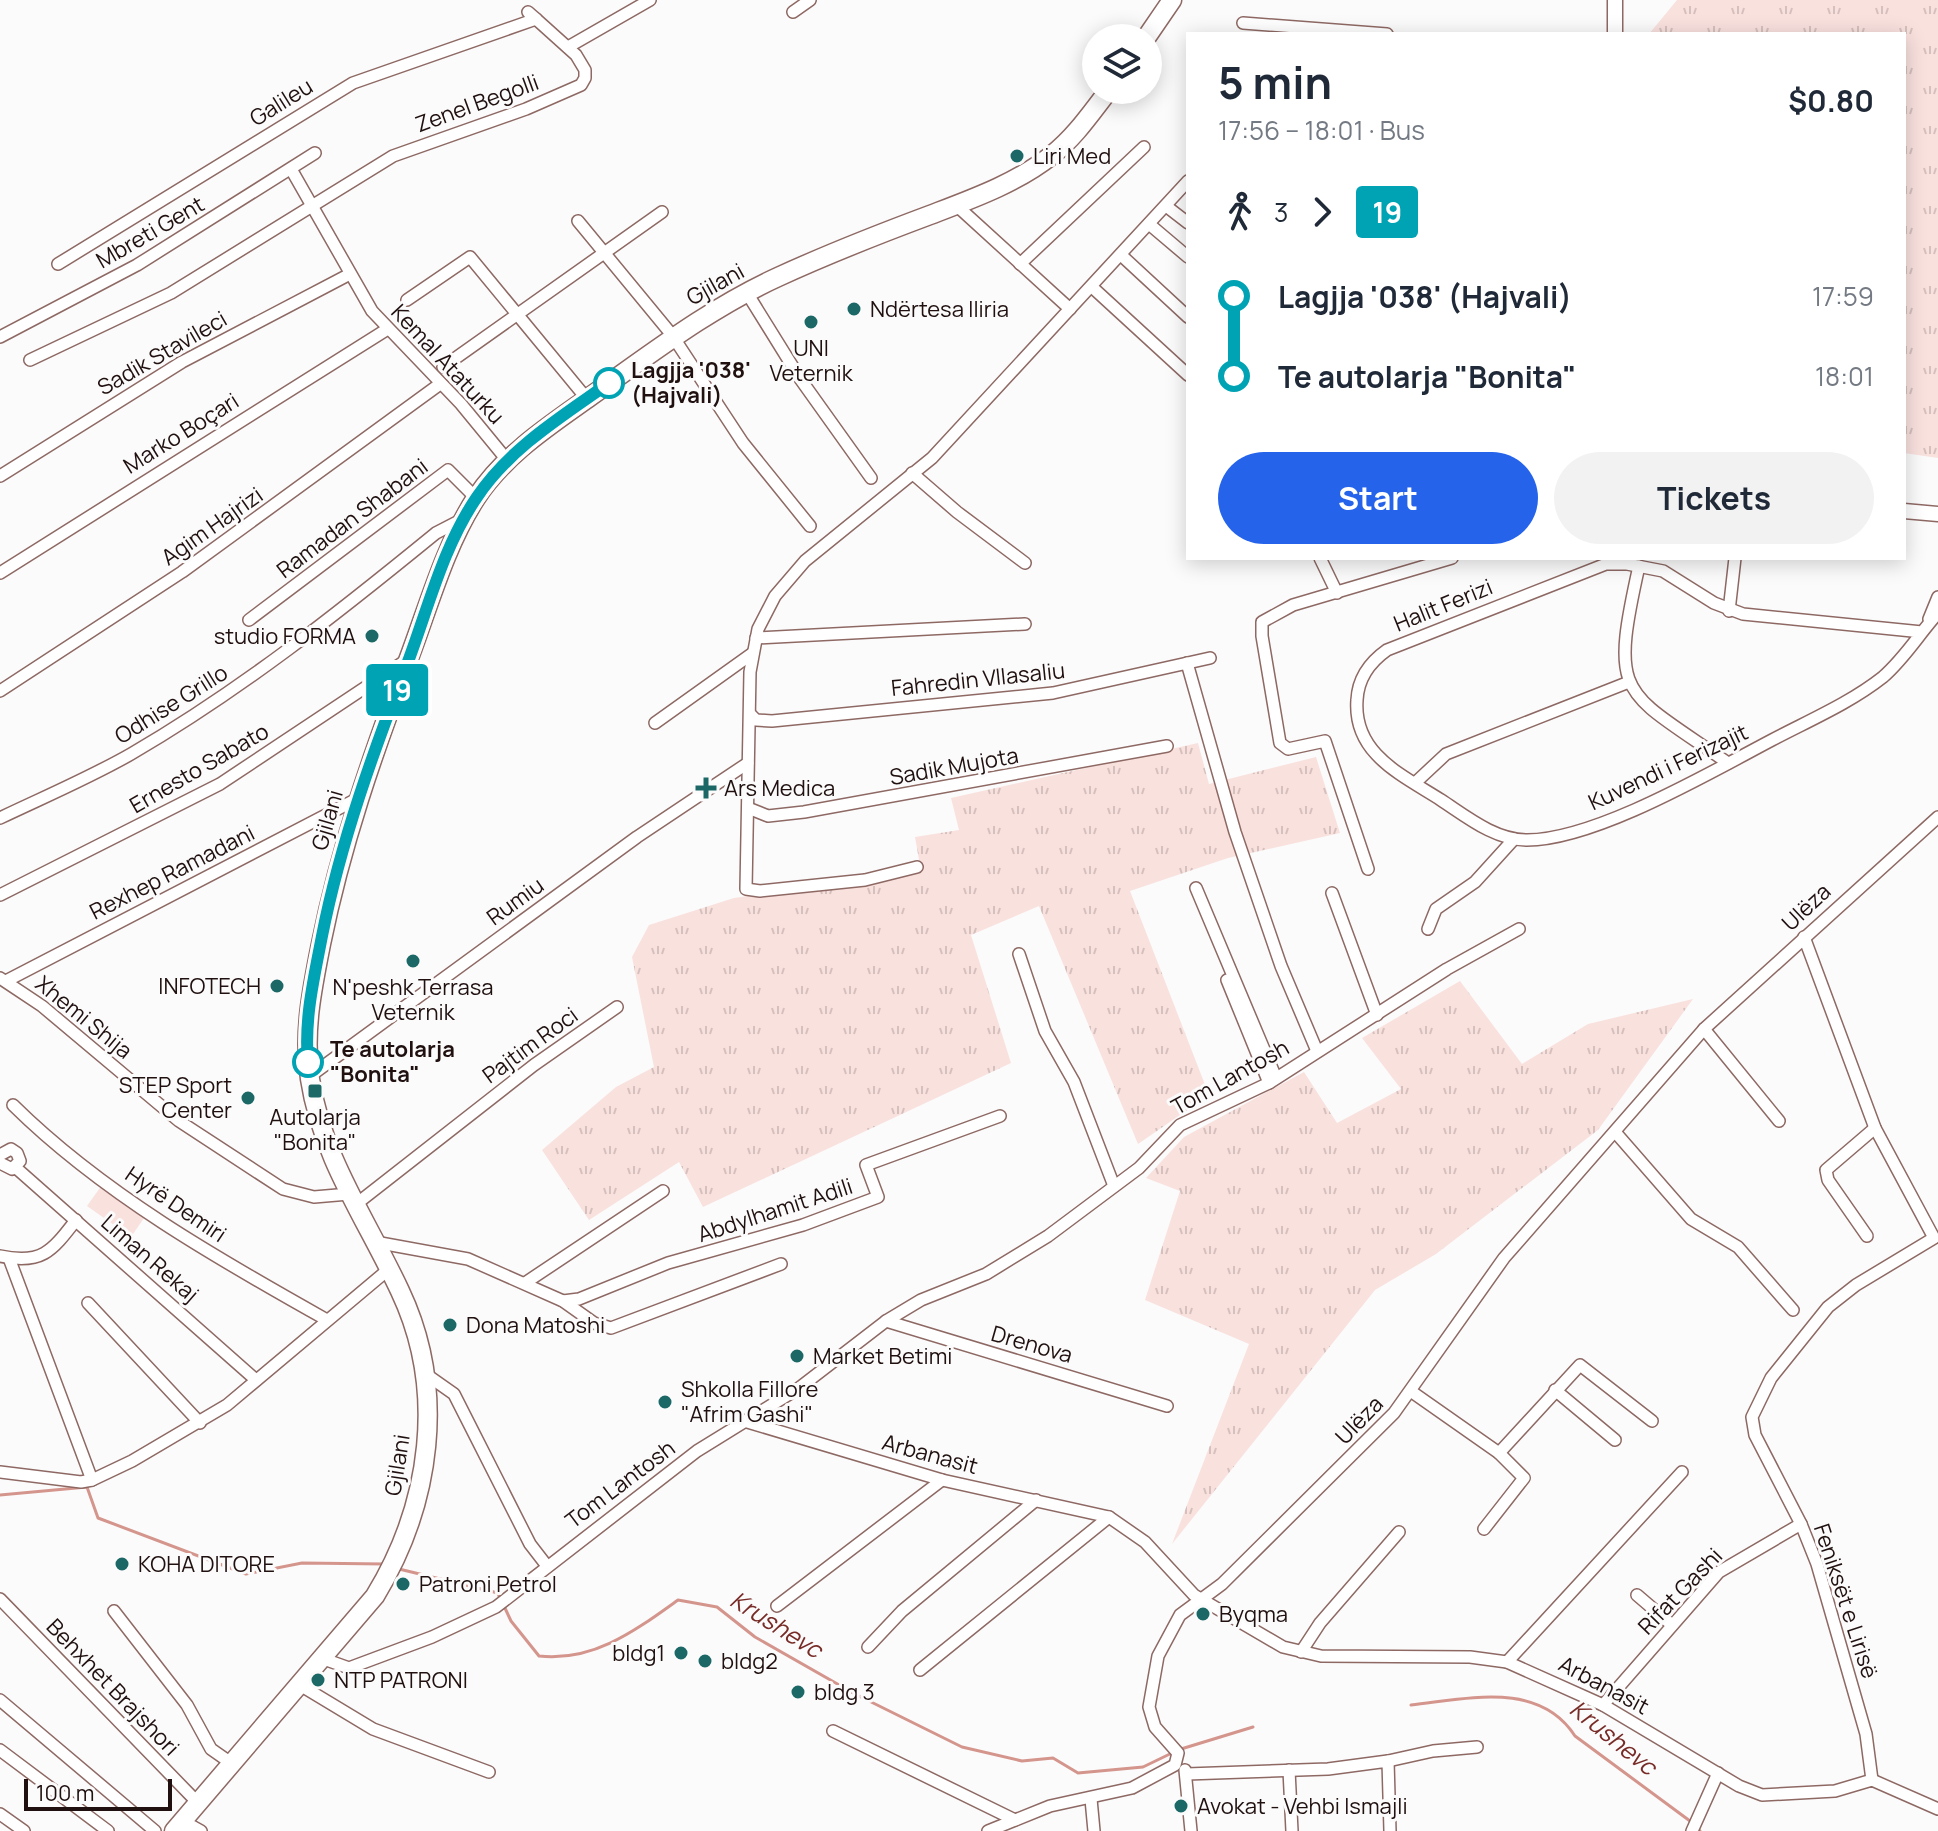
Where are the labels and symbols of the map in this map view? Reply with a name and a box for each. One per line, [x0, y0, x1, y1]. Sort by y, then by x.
street label: Zenel Begolli [411, 67, 543, 139]
street label: Galileu [244, 71, 318, 133]
place label: Liri Med [1033, 141, 1111, 171]
marker: Liri Med [1008, 147, 1026, 165]
street label: Mbreti Gent [90, 189, 210, 275]
street label: Gjilani [681, 256, 749, 312]
place label: Ndërtesa Iliria [870, 294, 1009, 324]
street label: Kemal Ataturku [385, 298, 511, 430]
marker: Ndërtesa Iliria [845, 300, 863, 318]
street label: Sadik Stavileci [92, 304, 232, 402]
marker: UNI Veternik [802, 313, 820, 331]
place label: UNI Veternik [769, 333, 854, 388]
place label: Lagjja '038' (Hajvali) [631, 355, 751, 410]
marker: Lagjja '038' (Hajvali) [594, 368, 624, 398]
street label: Marko Boçari [118, 386, 244, 480]
street label: Ramadan Shabani [270, 451, 434, 585]
street label: Agim Hajrizi [155, 480, 269, 572]
street label: Halit Ferizi [1389, 572, 1497, 638]
place label: studio FORMA [214, 621, 356, 651]
marker: studio FORMA [363, 627, 381, 645]
street label: Fahredin Vllasaliu [890, 655, 1066, 703]
street label: Odhise Grillo [109, 657, 233, 751]
line badge: 19 [361, 664, 433, 716]
street label: Ernesto Sabato [124, 716, 274, 820]
street label: Kuvendi i Ferizajit [1583, 717, 1753, 817]
street label: Sadik Mujota [887, 740, 1021, 792]
place label: Ars Medica [724, 773, 835, 803]
marker: Ars Medica [695, 777, 717, 799]
street label: Gjilani [304, 786, 350, 854]
street label: Rexhep Ramadani [84, 817, 260, 927]
street label: Rumiu [480, 870, 550, 932]
street label: Ulëza [1775, 877, 1837, 937]
marker: N'peshk Terrasa Veternik [404, 952, 422, 970]
street label: Xhemi Shija [29, 969, 139, 1065]
place label: INFOTECH [158, 971, 261, 1001]
place label: N'peshk Terrasa Veternik [332, 972, 494, 1027]
marker: INFOTECH [268, 977, 286, 995]
street label: Pajtim Roci [476, 1000, 584, 1090]
street label: Tom Lantosh [1166, 1032, 1294, 1122]
place label: Te autolarja "Bonita" [330, 1034, 455, 1089]
marker: Te autolarja "Bonita" [293, 1047, 323, 1077]
place label: STEP Sport Center [119, 1070, 232, 1125]
marker: Autolarja "Bonita" [306, 1082, 324, 1100]
marker: STEP Sport Center [239, 1089, 257, 1107]
place label: Autolarja "Bonita" [269, 1102, 361, 1157]
street label: Hyrë Demiri [120, 1159, 232, 1249]
street label: Abdylhamit Adili [694, 1171, 856, 1249]
street label: Liman Rekaj [95, 1207, 205, 1309]
place label: Dona Matoshi [466, 1310, 605, 1340]
marker: Dona Matoshi [441, 1316, 459, 1334]
street label: Drenova [988, 1318, 1076, 1370]
place label: Market Betimi [813, 1341, 953, 1371]
marker: Market Betimi [788, 1347, 806, 1365]
place label: Shkolla Fillore "Afrim Gashi" [681, 1374, 818, 1429]
street label: Ulëza [1329, 1389, 1389, 1451]
marker: Shkolla Fillore "Afrim Gashi" [656, 1393, 674, 1411]
street label: Arbanasit [879, 1427, 981, 1481]
street label: Gjilani [377, 1432, 417, 1498]
street label: Tom Lantosh [559, 1433, 681, 1535]
street label: Feniksët e Lirisë [1807, 1520, 1885, 1682]
street label: Rifat Gashi [1631, 1541, 1729, 1641]
place label: KOHA DITORE [138, 1549, 275, 1579]
marker: KOHA DITORE [113, 1555, 131, 1573]
place label: Patroni Petrol [419, 1569, 557, 1599]
marker: Patroni Petrol [394, 1575, 412, 1593]
water label: Krushevc [725, 1583, 830, 1666]
place label: Byqma [1219, 1599, 1288, 1629]
marker: Byqma [1194, 1605, 1212, 1623]
street label: Behxhet Brajshori [40, 1612, 186, 1762]
place label: bldg1 [612, 1638, 665, 1668]
marker: bldg1 [672, 1644, 690, 1662]
place label: bldg2 [721, 1646, 778, 1676]
street label: Arbanasit [1554, 1649, 1654, 1721]
marker: bldg2 [696, 1652, 714, 1670]
place label: NTP PATRONI [334, 1665, 468, 1695]
marker: NTP PATRONI [309, 1671, 327, 1689]
place label: bldg 3 [814, 1677, 875, 1707]
marker: bldg 3 [789, 1683, 807, 1701]
water label: Krushevc [1564, 1692, 1666, 1783]
scale bar [24, 1775, 172, 1811]
place label: Avokat - Vehbi Ismajli [1197, 1791, 1408, 1821]
marker: Avokat - Vehbi Ismajli [1172, 1797, 1190, 1815]

